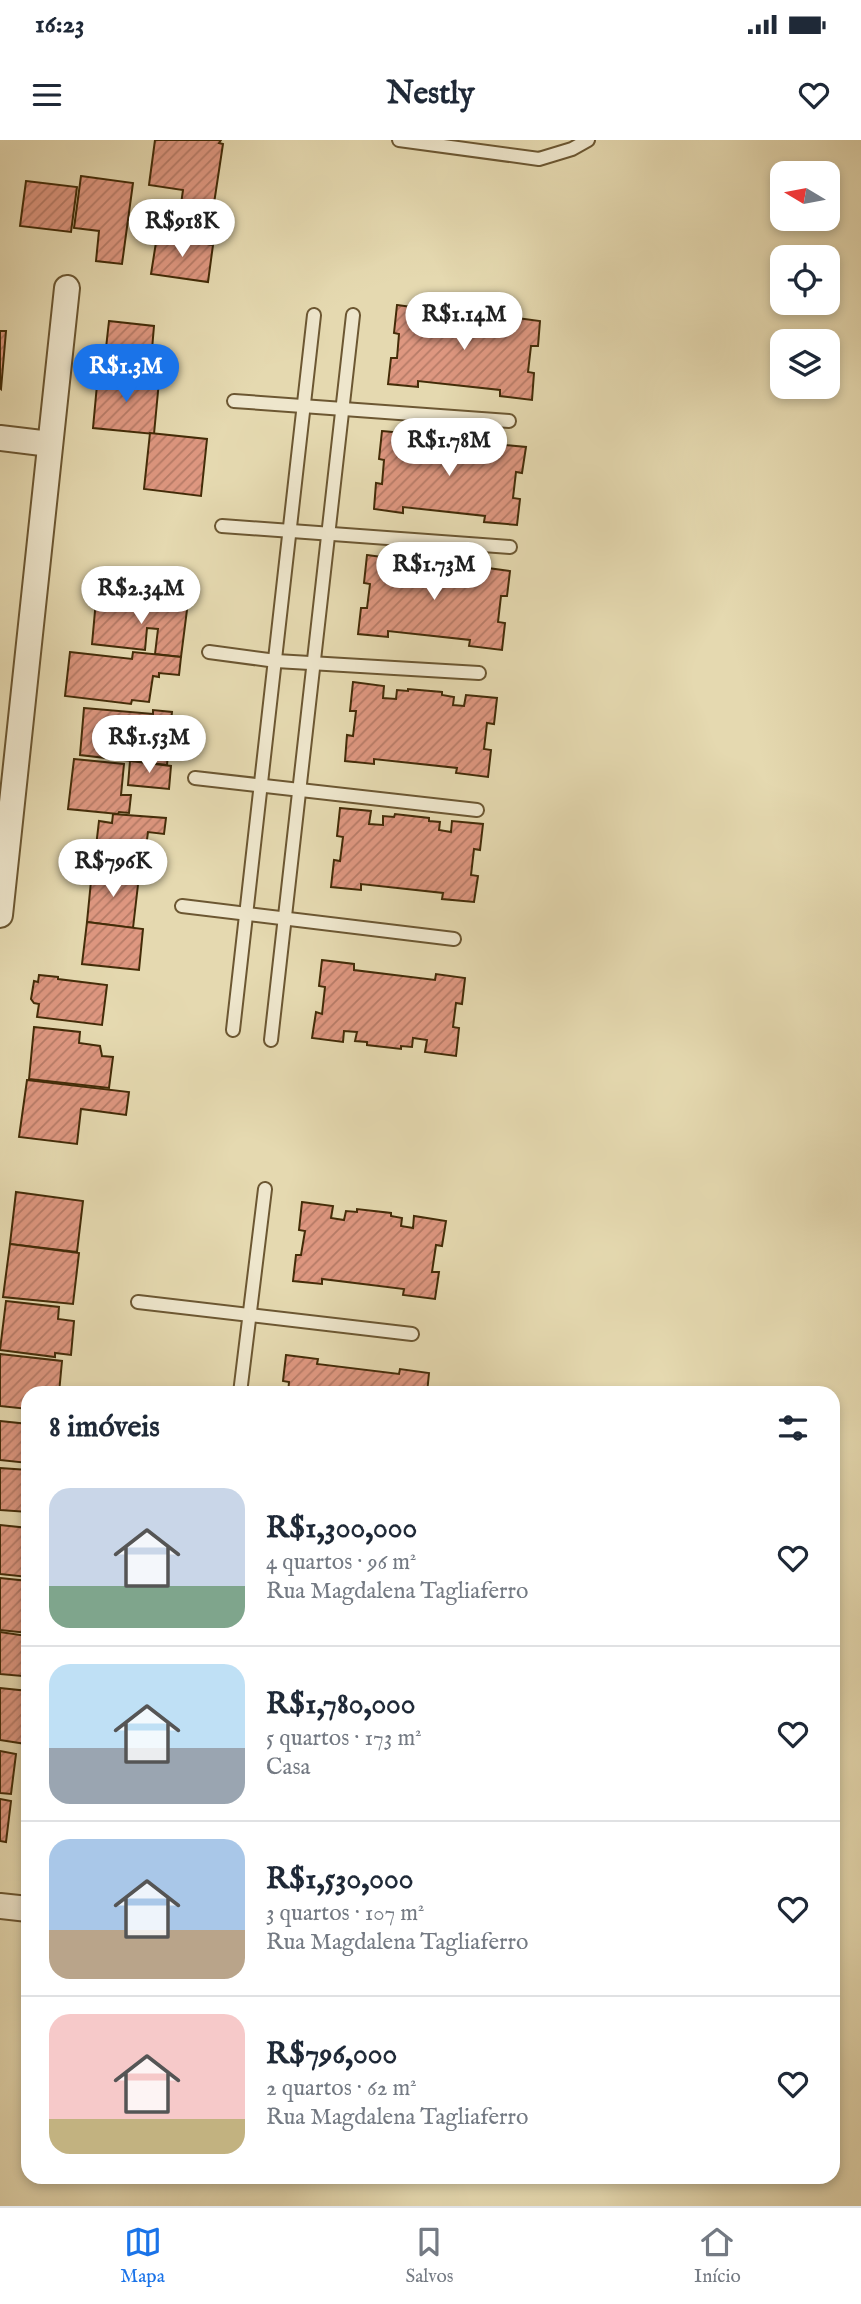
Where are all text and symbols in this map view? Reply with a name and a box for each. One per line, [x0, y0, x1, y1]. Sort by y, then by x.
text: 16:23 [35, 8, 84, 41]
text: Nestly [387, 74, 474, 115]
icon: menu [28, 76, 66, 114]
icon: heart [795, 76, 833, 114]
north arrow [770, 161, 840, 231]
map controls [770, 161, 840, 399]
pin: R$918K [125, 200, 239, 259]
text: R$918K [145, 207, 219, 236]
button: locate [770, 245, 840, 315]
pin: R$1.14M [399, 292, 529, 352]
text: R$1.14M [421, 300, 507, 329]
button: layers [770, 329, 840, 399]
pin: R$1.3M [69, 344, 183, 404]
text: R$1.3M [89, 352, 163, 381]
pin: R$1.78M [384, 418, 514, 478]
text: R$1.78M [407, 426, 491, 455]
pin: R$1.73M [369, 542, 499, 602]
text: R$1.73M [392, 550, 476, 579]
pin: R$2.34M [76, 566, 206, 626]
text: R$2.34M [97, 574, 185, 603]
pin: R$1.53M [84, 716, 214, 775]
text: R$1.53M [108, 723, 190, 752]
pin: R$796K [56, 840, 170, 899]
text: R$796K [74, 847, 152, 876]
text: 8 imóveis [49, 1409, 160, 1447]
icon: filters [774, 1409, 812, 1447]
text: R$1,300,000 [266, 1510, 417, 1548]
icon: home [105, 1516, 189, 1600]
icon: heart [774, 1539, 812, 1577]
text: 4 quartos · 96 m² [266, 1548, 416, 1577]
text: Rua Magdalena Tagliaferro [266, 1577, 528, 1606]
text: R$1,780,000 [266, 1686, 416, 1724]
icon: home [105, 1692, 189, 1776]
icon: heart [774, 1715, 812, 1753]
text: 5 quartos · 173 m² [266, 1724, 422, 1753]
text: Casa [266, 1753, 310, 1782]
text: R$1,530,000 [266, 1861, 413, 1899]
icon: home [105, 1867, 189, 1951]
icon: heart [774, 1890, 812, 1928]
text: 3 quartos · 107 m² [266, 1899, 424, 1928]
text: Rua Magdalena Tagliaferro [266, 1928, 528, 1957]
text: R$796,000 [266, 2036, 397, 2074]
icon: home [105, 2042, 189, 2126]
icon: heart [774, 2065, 812, 2103]
text: 2 quartos · 62 m² [266, 2074, 417, 2103]
text: Rua Magdalena Tagliaferro [266, 2103, 528, 2132]
tab: Mapa [120, 2223, 165, 2289]
tab: Salvos [405, 2223, 453, 2289]
tab: Início [694, 2223, 741, 2289]

